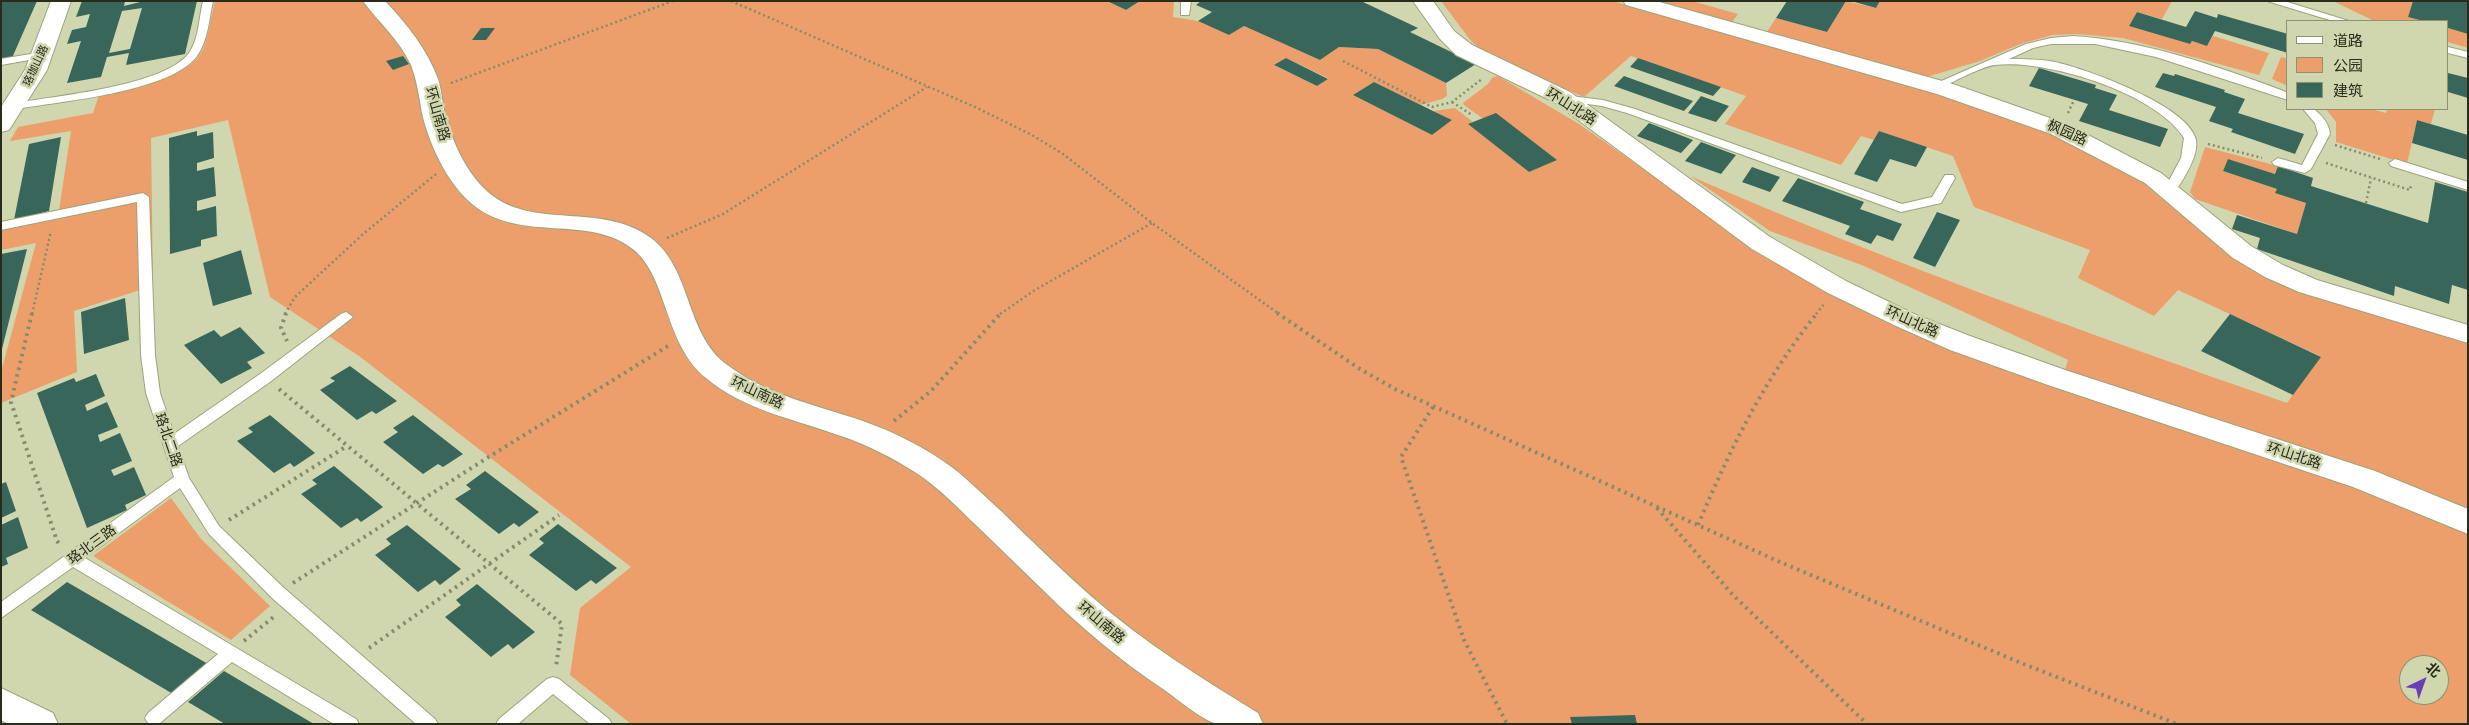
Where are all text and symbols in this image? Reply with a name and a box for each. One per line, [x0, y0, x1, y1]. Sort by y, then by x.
legend [2286, 20, 2449, 110]
text: 道路 [2333, 31, 2363, 50]
street label: 珞珈山路 [21, 43, 51, 89]
text: 公园 [2333, 56, 2363, 75]
text: 建筑 [2333, 81, 2363, 100]
street label: 环山南路 [421, 85, 453, 143]
street label: 环山北路 [1543, 85, 1599, 129]
street label: 枫园路 [2044, 117, 2090, 149]
street label: 环山北路 [1883, 303, 1941, 341]
street label: 环山南路 [728, 374, 786, 412]
street label: 珞北二路 [151, 411, 185, 469]
street label: 环山北路 [2265, 439, 2323, 473]
street label: 珞北三路 [64, 522, 120, 568]
street label: 环山南路 [1074, 599, 1128, 647]
north arrow [2399, 655, 2449, 705]
text: 北 [2422, 658, 2445, 681]

